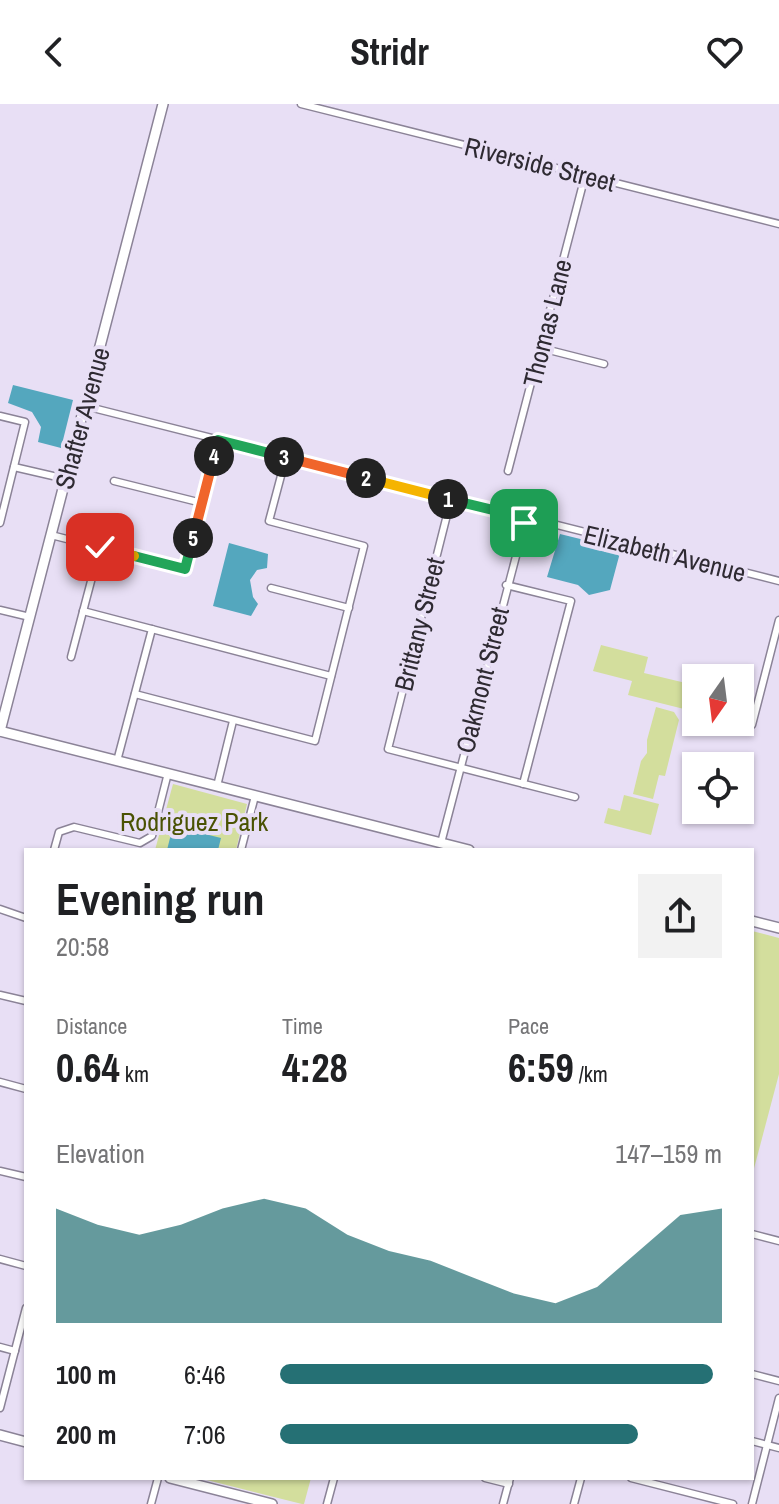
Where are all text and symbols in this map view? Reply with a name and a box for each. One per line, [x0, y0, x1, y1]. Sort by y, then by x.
text: Stridr [350, 28, 429, 76]
icon: back [32, 30, 76, 74]
icon: heart [703, 30, 747, 74]
street label: Riverside Street [461, 128, 619, 200]
street label: Thomas Lane [514, 256, 580, 390]
street label: Shafter Avenue [46, 343, 118, 493]
pin: 4 [194, 436, 234, 476]
pin: 3 [264, 437, 304, 477]
text: 4 [209, 441, 219, 471]
text: 3 [279, 442, 289, 472]
pin: 2 [346, 458, 386, 498]
text: 2 [361, 463, 371, 493]
pin: 1 [428, 479, 468, 519]
text: 1 [443, 484, 453, 514]
pin [490, 489, 558, 557]
icon: arrive [502, 501, 546, 545]
pin [66, 513, 134, 581]
street label: Elizabeth Avenue [580, 516, 750, 590]
pin: 5 [173, 518, 213, 558]
text: 5 [188, 523, 198, 553]
icon: check [78, 525, 122, 569]
street label: Brittany Street [386, 554, 452, 694]
street label: Oakmont Street [447, 603, 517, 757]
north arrow [682, 664, 754, 736]
map controls [682, 664, 754, 824]
button: locate [682, 752, 754, 824]
park label: Rodriguez Park [120, 804, 268, 839]
text: Evening run [56, 869, 265, 929]
button: share [638, 874, 722, 958]
text: 20:58 [56, 929, 109, 964]
text: Distance [56, 1011, 127, 1041]
text: Time [282, 1011, 323, 1041]
text: Pace [508, 1011, 549, 1041]
text: 0.64 [56, 1041, 120, 1094]
text: 4:28 [282, 1041, 348, 1094]
text: 6:59 [508, 1041, 574, 1094]
text: km [120, 1059, 149, 1089]
text: /km [574, 1059, 608, 1089]
text: Elevation [56, 1136, 145, 1171]
text: 147–159 m [615, 1136, 722, 1171]
text: 100 m [56, 1357, 116, 1392]
text: 6:46 [184, 1357, 226, 1392]
text: 200 m [56, 1417, 116, 1452]
text: 7:06 [184, 1417, 226, 1452]

